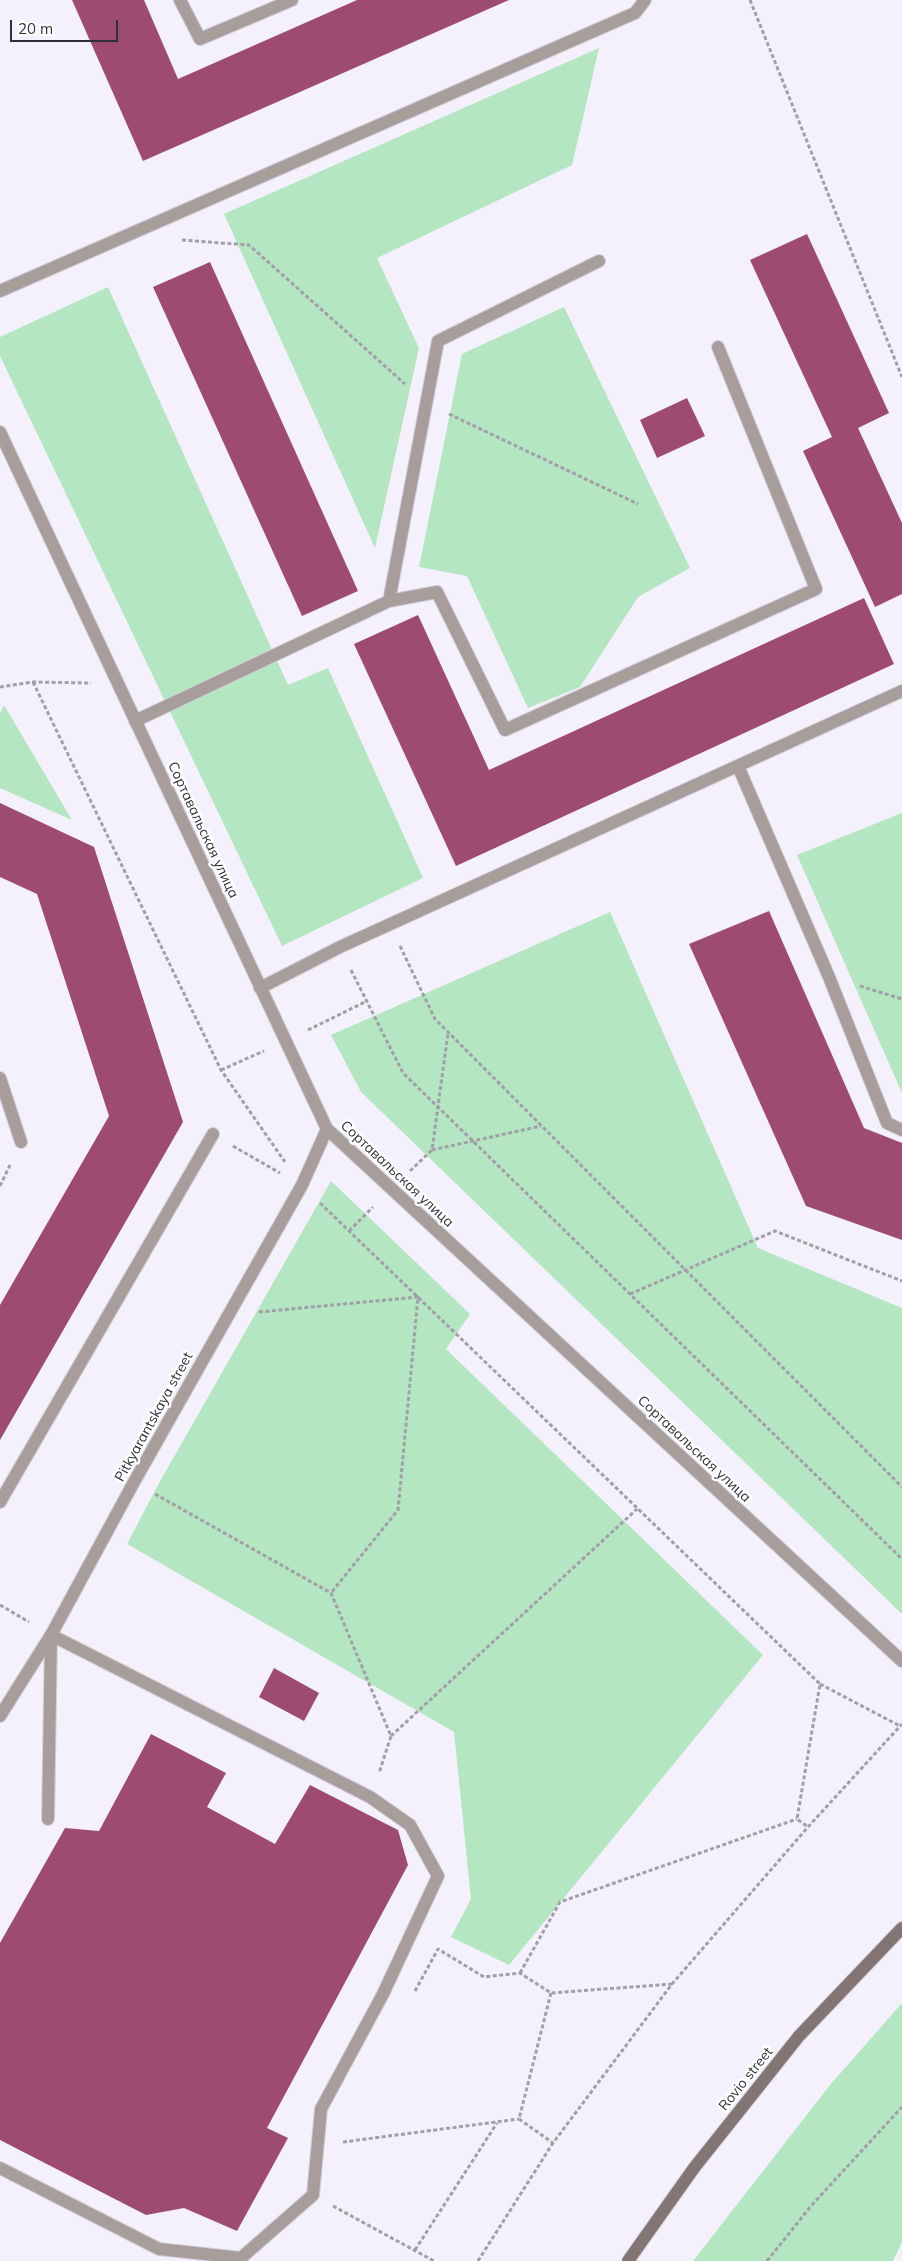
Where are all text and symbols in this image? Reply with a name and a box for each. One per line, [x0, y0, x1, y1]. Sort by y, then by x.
scale bar [12, 10, 120, 42]
text: 20 m [18, 19, 53, 38]
street label: Сортавальская улица [164, 759, 242, 901]
street label: Сортавальская улица [337, 1117, 457, 1231]
street label: Pitkyarantskaya street [111, 1349, 197, 1485]
street label: Сортавальская улица [634, 1392, 754, 1506]
street label: Rovio street [715, 2044, 777, 2114]

